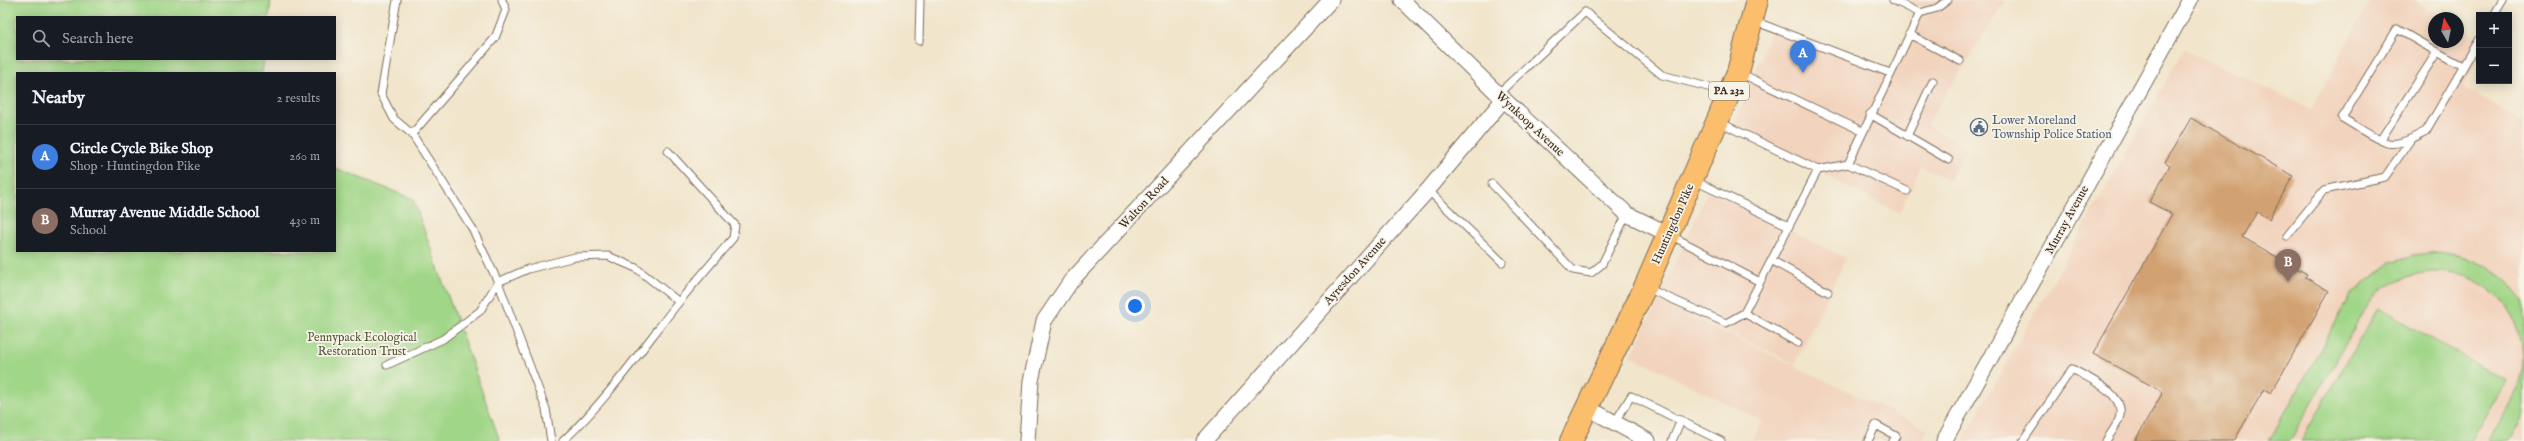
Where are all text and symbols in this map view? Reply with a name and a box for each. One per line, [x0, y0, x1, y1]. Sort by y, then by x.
north arrow [2428, 12, 2464, 48]
map controls [2476, 12, 2512, 84]
button: + [2476, 12, 2512, 48]
search box [16, 16, 336, 60]
icon: search [30, 27, 52, 49]
text: Search here [62, 29, 133, 48]
pin: A [1790, 40, 1816, 73]
button: − [2476, 48, 2512, 84]
road number: PA 232 [1709, 82, 1749, 100]
text: Nearby [32, 88, 85, 109]
street label: Wynkoop Avenue [1492, 88, 1568, 161]
text: 2 results [276, 90, 320, 107]
place label: Lower Moreland Township Police Station [1992, 113, 2112, 143]
public building icon: Lower Moreland Township Police Station [1969, 117, 1989, 137]
text: Circle Cycle Bike Shop [70, 139, 213, 158]
text: A [41, 148, 49, 165]
text: 260 m [289, 148, 320, 165]
text: Shop · Huntingdon Pike [70, 158, 200, 175]
street label: Walton Road [1116, 173, 1172, 232]
street label: Huntingdon Pike [1649, 181, 1698, 267]
street label: Murray Avenue [2042, 183, 2092, 257]
text: Murray Avenue Middle School [70, 203, 259, 222]
text: B [41, 212, 49, 229]
text: 430 m [290, 212, 320, 229]
text: School [70, 222, 107, 239]
street label: Ayresdon Avenue [1320, 234, 1390, 309]
pin: B [2275, 249, 2301, 282]
your location [1125, 296, 1145, 316]
park label: Pennypack Ecological Restoration Trust [307, 330, 418, 359]

